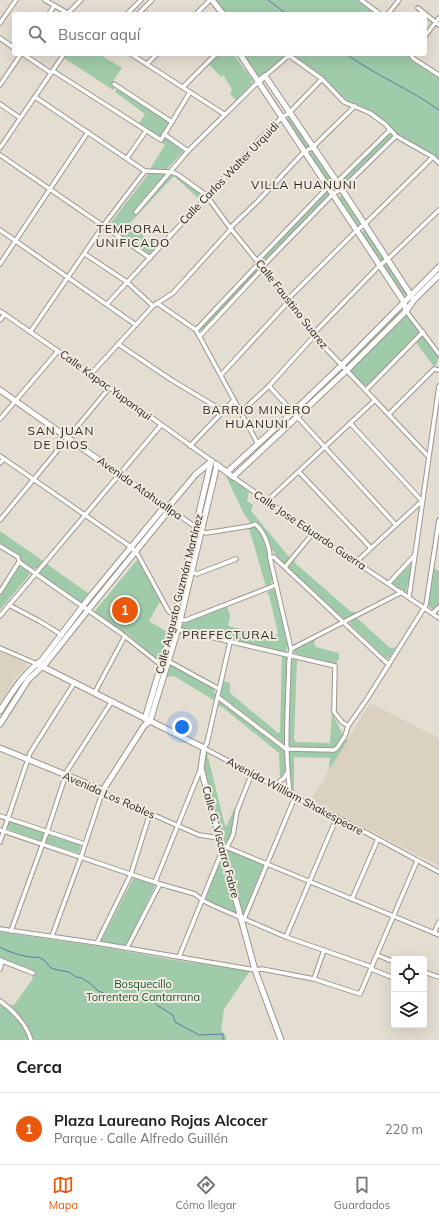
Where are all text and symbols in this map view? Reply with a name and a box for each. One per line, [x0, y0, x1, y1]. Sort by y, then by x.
search box [12, 12, 427, 56]
icon: search [26, 23, 48, 45]
text: Buscar aquí [58, 25, 140, 44]
street label: Calle Carlos Walter Urquidi [176, 119, 282, 227]
district label: VILLA HUANUNI [251, 177, 357, 192]
district label: TEMPORAL UNIFICADO [96, 221, 170, 250]
street label: Calle Faustino Suarez [253, 256, 331, 352]
street label: Calle Kapac Yupanqui [57, 347, 155, 423]
district label: BARRIO MINERO HUANUNI [203, 402, 311, 431]
district label: SAN JUAN DE DIOS [28, 423, 94, 452]
street label: Avenida Atahuallpa [95, 453, 185, 523]
street label: Calle Jose Eduardo Guerra [251, 487, 369, 573]
street label: Calle Augusto Guzmán Martínez [152, 512, 206, 675]
pin: 1 [112, 595, 138, 625]
district label: PREFECTURAL [182, 627, 278, 642]
your location [172, 717, 192, 737]
street label: Avenida William Shakespeare [224, 754, 366, 838]
street label: Avenida Los Robles [61, 768, 157, 822]
street label: Calle G. Viscarra Fabre [199, 784, 243, 900]
map controls [391, 956, 427, 1028]
button: locate [391, 956, 427, 992]
park label: Bosquecillo Torrentera Cantarrana [86, 977, 200, 1004]
button: layers [391, 992, 427, 1028]
text: Cerca [16, 1056, 62, 1077]
text: Plaza Laureano Rojas Alcocer [54, 1111, 267, 1130]
text: 1 [25, 1121, 33, 1137]
text: 220 m [385, 1121, 423, 1137]
text: Parque · Calle Alfredo Guillén [54, 1130, 228, 1146]
tab: Mapa [49, 1174, 78, 1212]
tab: Cómo llegar [176, 1174, 236, 1212]
tab: Guardados [334, 1174, 390, 1212]

